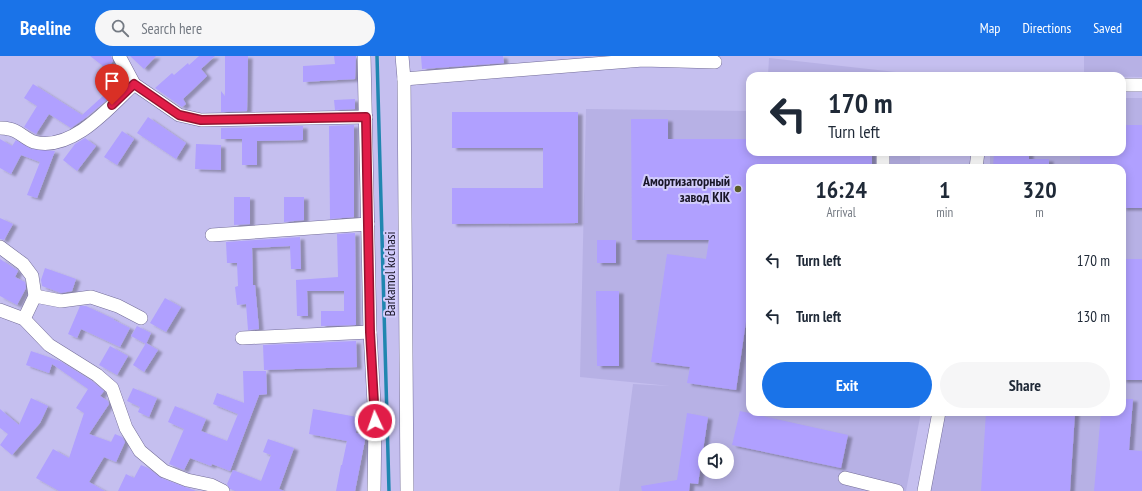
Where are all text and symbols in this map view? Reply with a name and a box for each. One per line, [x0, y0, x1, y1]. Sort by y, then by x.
search box [95, 10, 375, 46]
text: Beeline [20, 16, 71, 40]
icon: search [109, 17, 131, 39]
text: Search here [141, 19, 202, 38]
text: Map [980, 19, 1000, 37]
text: Directions [1022, 19, 1071, 37]
text: Saved [1093, 19, 1122, 37]
pin [95, 64, 129, 105]
icon: arrive [101, 70, 123, 92]
text: 170 m [828, 84, 892, 121]
icon: left [762, 88, 814, 140]
text: Turn left [828, 120, 880, 143]
place label: Амортизаторный завод KIK [642, 172, 731, 206]
text: 16:24 [815, 174, 867, 205]
text: 1 [939, 174, 950, 205]
text: 320 [1022, 174, 1057, 205]
marker: Амортизаторный завод KIK [733, 184, 743, 194]
text: Arrival [826, 204, 856, 221]
text: min [936, 204, 953, 221]
text: m [1035, 204, 1044, 221]
street label: Barkamol ko'chasi [381, 231, 399, 317]
icon: left [762, 249, 784, 271]
text: Turn left [796, 251, 841, 270]
text: 170 m [1077, 251, 1110, 270]
icon: left [762, 305, 784, 327]
text: Turn left [796, 307, 841, 326]
text: 130 m [1077, 307, 1110, 326]
button: Exit [762, 362, 932, 408]
button: Share [940, 362, 1110, 408]
position arrow [354, 400, 396, 442]
map controls [698, 443, 734, 479]
button: sound [698, 443, 734, 479]

